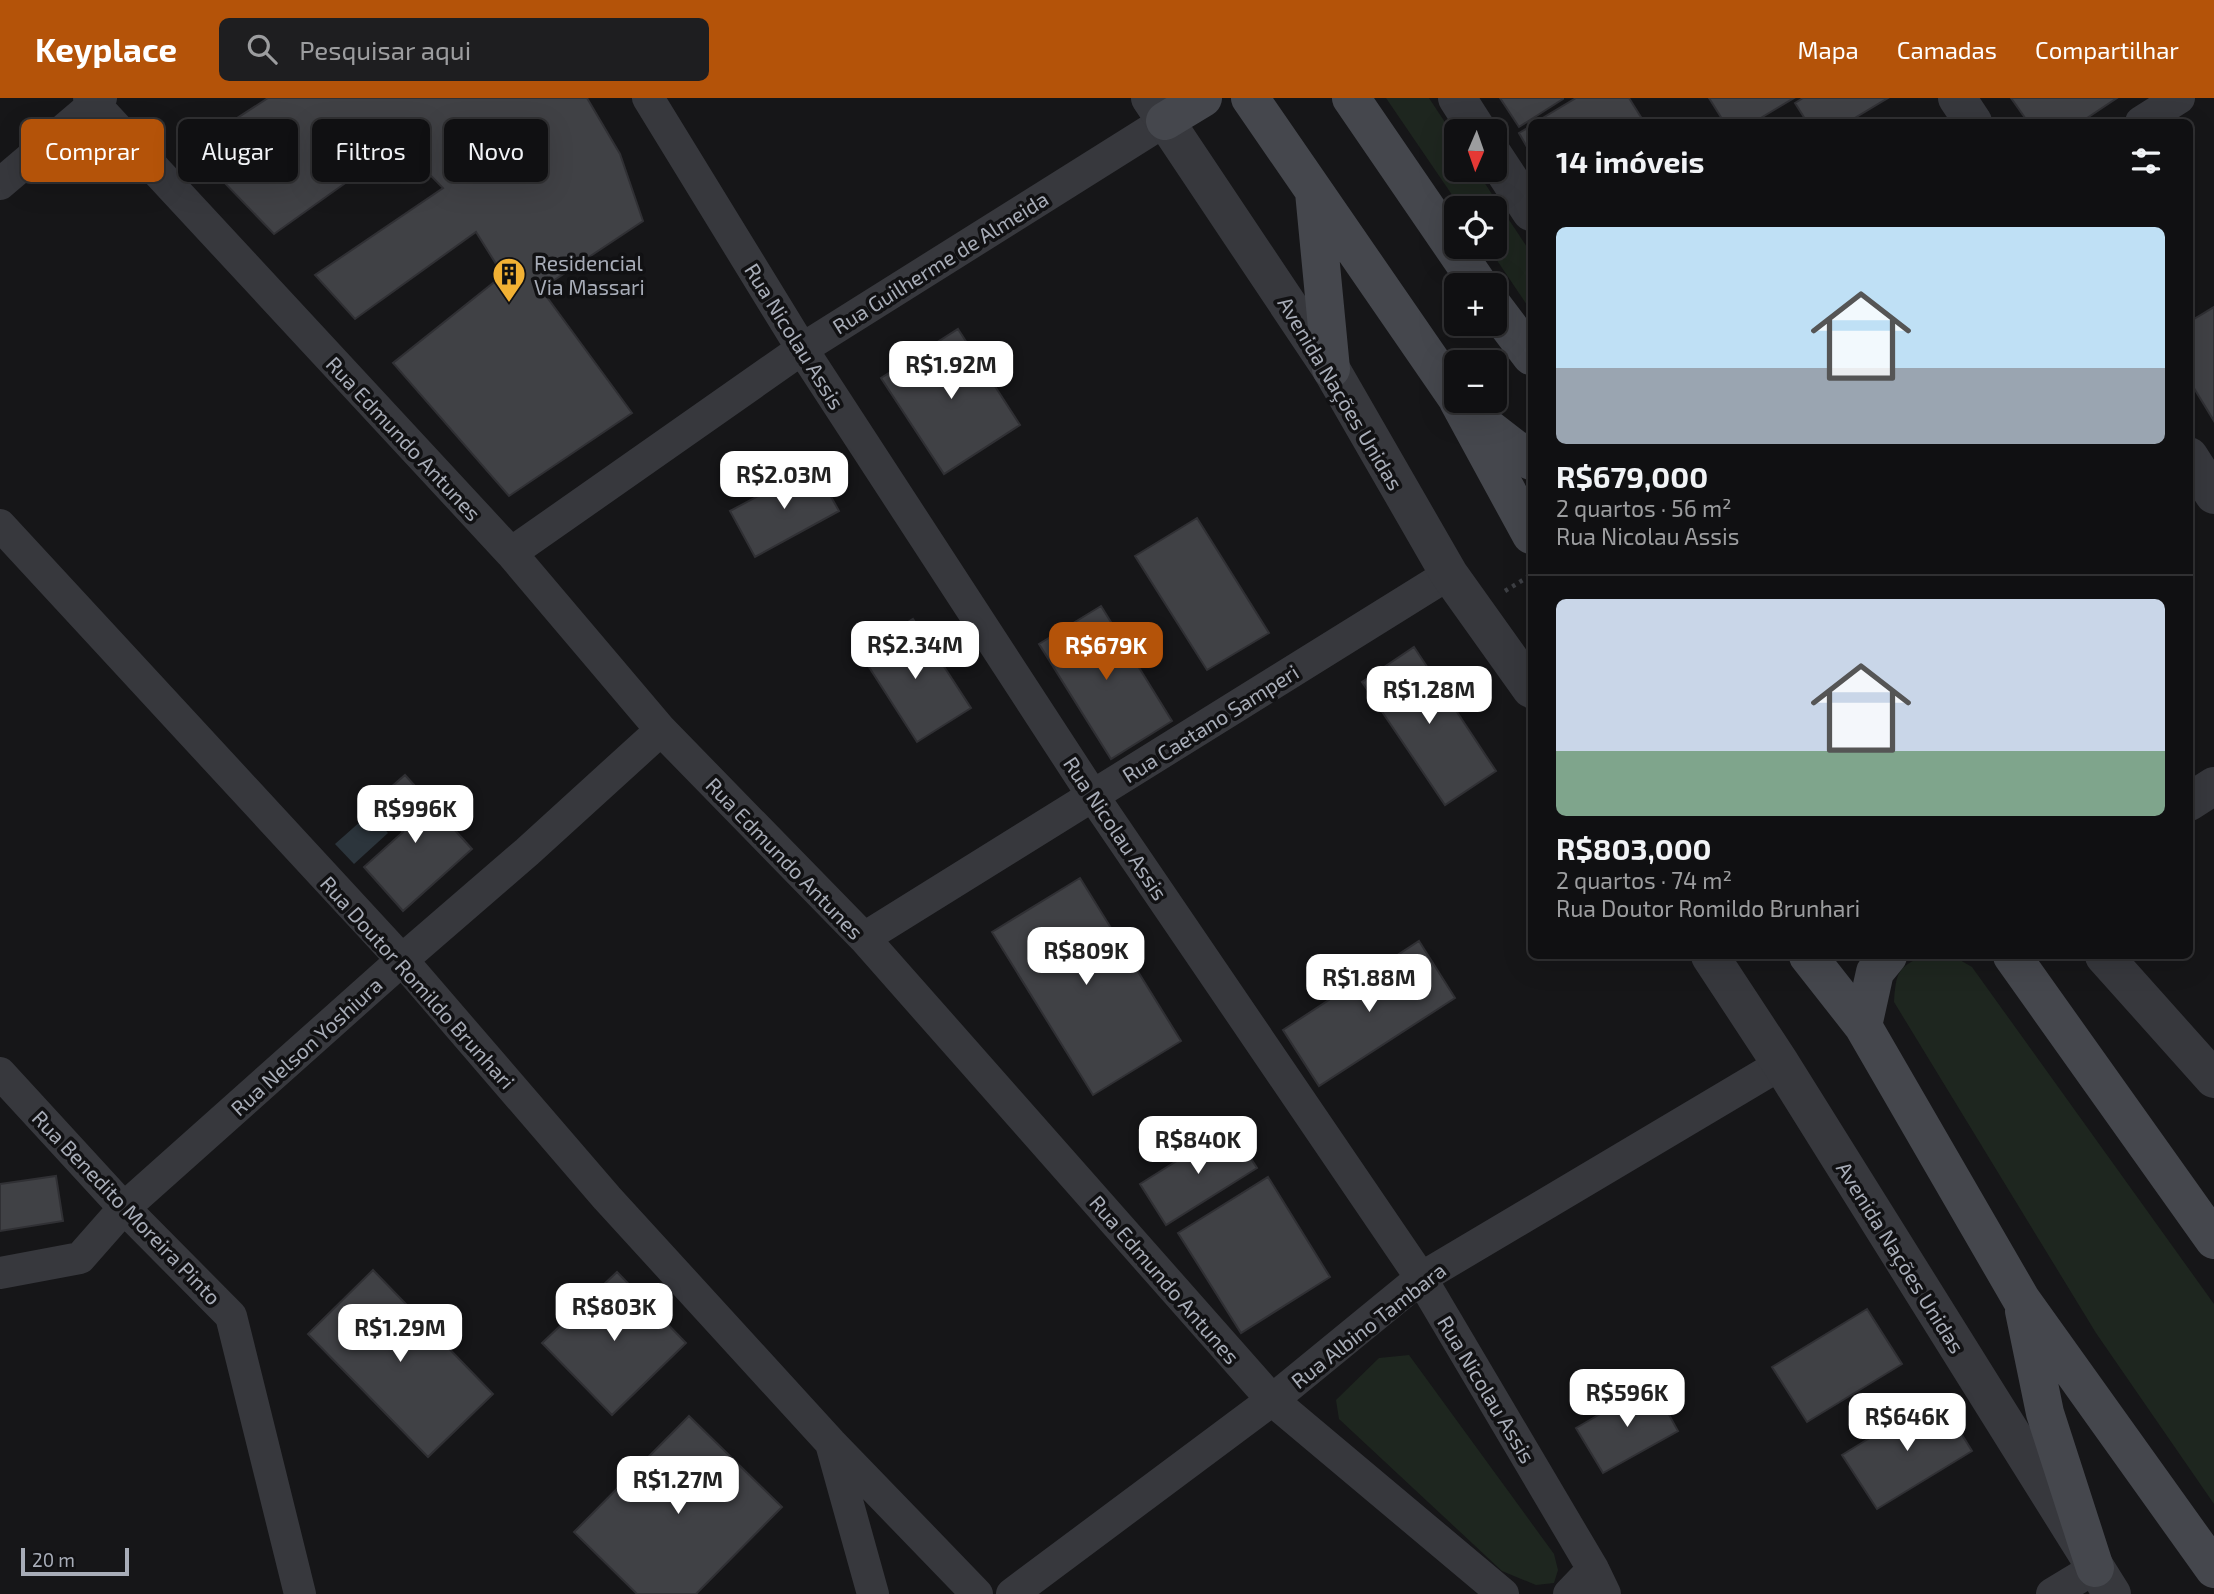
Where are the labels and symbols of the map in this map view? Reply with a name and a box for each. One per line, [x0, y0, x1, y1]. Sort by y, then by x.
north arrow [1444, 119, 1507, 182]
street label: Rua Guilherme de Almeida [828, 185, 1052, 339]
place label: Residencial Via Massari [534, 250, 645, 299]
building icon: Residencial Via Massari [490, 255, 528, 304]
street label: Rua Nicolau Assis [740, 258, 850, 414]
street label: Avenida Nações Unidas [1272, 292, 1409, 495]
pin: R$1.92M [886, 342, 1016, 401]
street label: Rua Edmundo Antunes [322, 351, 486, 525]
pin: R$2.03M [719, 452, 849, 511]
pin: R$2.34M [850, 622, 980, 681]
pin: R$679K [1049, 622, 1163, 682]
street label: Rua Caetano Samperi [1117, 659, 1303, 787]
pin: R$1.28M [1364, 666, 1494, 726]
street label: Rua Nicolau Assis [1059, 752, 1173, 904]
street label: Rua Edmundo Antunes [701, 772, 869, 944]
pin: R$996K [358, 786, 472, 845]
street label: Rua Doutor Romildo Brunhari [316, 870, 520, 1094]
pin: R$809K [1029, 928, 1143, 987]
pin: R$1.88M [1304, 954, 1434, 1014]
street label: Rua Nelson Yoshiura [225, 972, 387, 1120]
street label: Rua Benedito Moreira Pinto [28, 1105, 226, 1309]
pin: R$840K [1141, 1116, 1255, 1176]
street label: Avenida Nações Unidas [1830, 1157, 1970, 1358]
street label: Rua Edmundo Antunes [1085, 1190, 1245, 1368]
street label: Rua Albino Tambara [1286, 1257, 1450, 1393]
pin: R$803K [557, 1284, 671, 1343]
pin: R$1.29M [335, 1304, 465, 1364]
street label: Rua Nicolau Assis [1433, 1311, 1541, 1467]
pin: R$596K [1570, 1370, 1684, 1429]
pin: R$646K [1850, 1394, 1964, 1453]
pin: R$1.27M [613, 1456, 743, 1516]
scale bar [21, 1545, 130, 1577]

